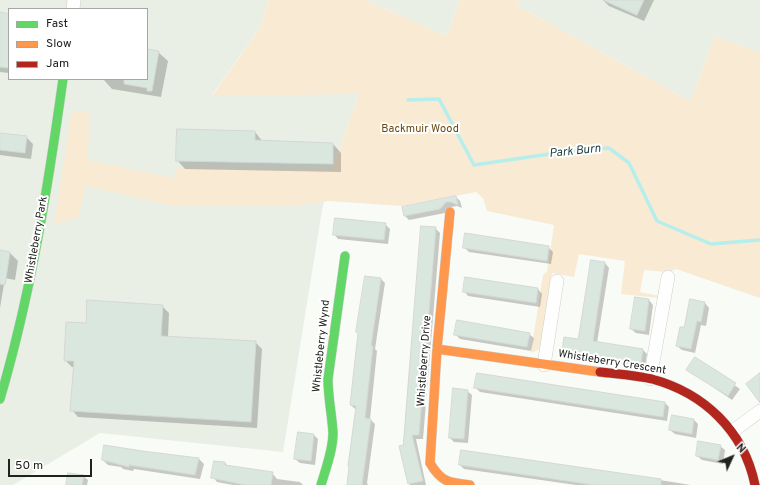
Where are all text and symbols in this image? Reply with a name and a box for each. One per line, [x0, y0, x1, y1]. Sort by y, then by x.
legend [8, 8, 148, 80]
text: Fast [46, 16, 68, 32]
text: Slow [46, 36, 72, 52]
text: Jam [46, 56, 69, 72]
park label: Backmuir Wood [381, 123, 459, 137]
water label: Park Burn [549, 142, 601, 162]
street label: Whistleberry Park [23, 195, 51, 285]
street label: Whistleberry Wynd [311, 299, 333, 393]
street label: Whistleberry Drive [415, 315, 435, 407]
street label: Whistleberry Crescent [557, 348, 667, 378]
north arrow [712, 437, 752, 477]
text: N [733, 441, 748, 456]
scale bar [10, 451, 94, 477]
text: 50 m [15, 458, 43, 474]

